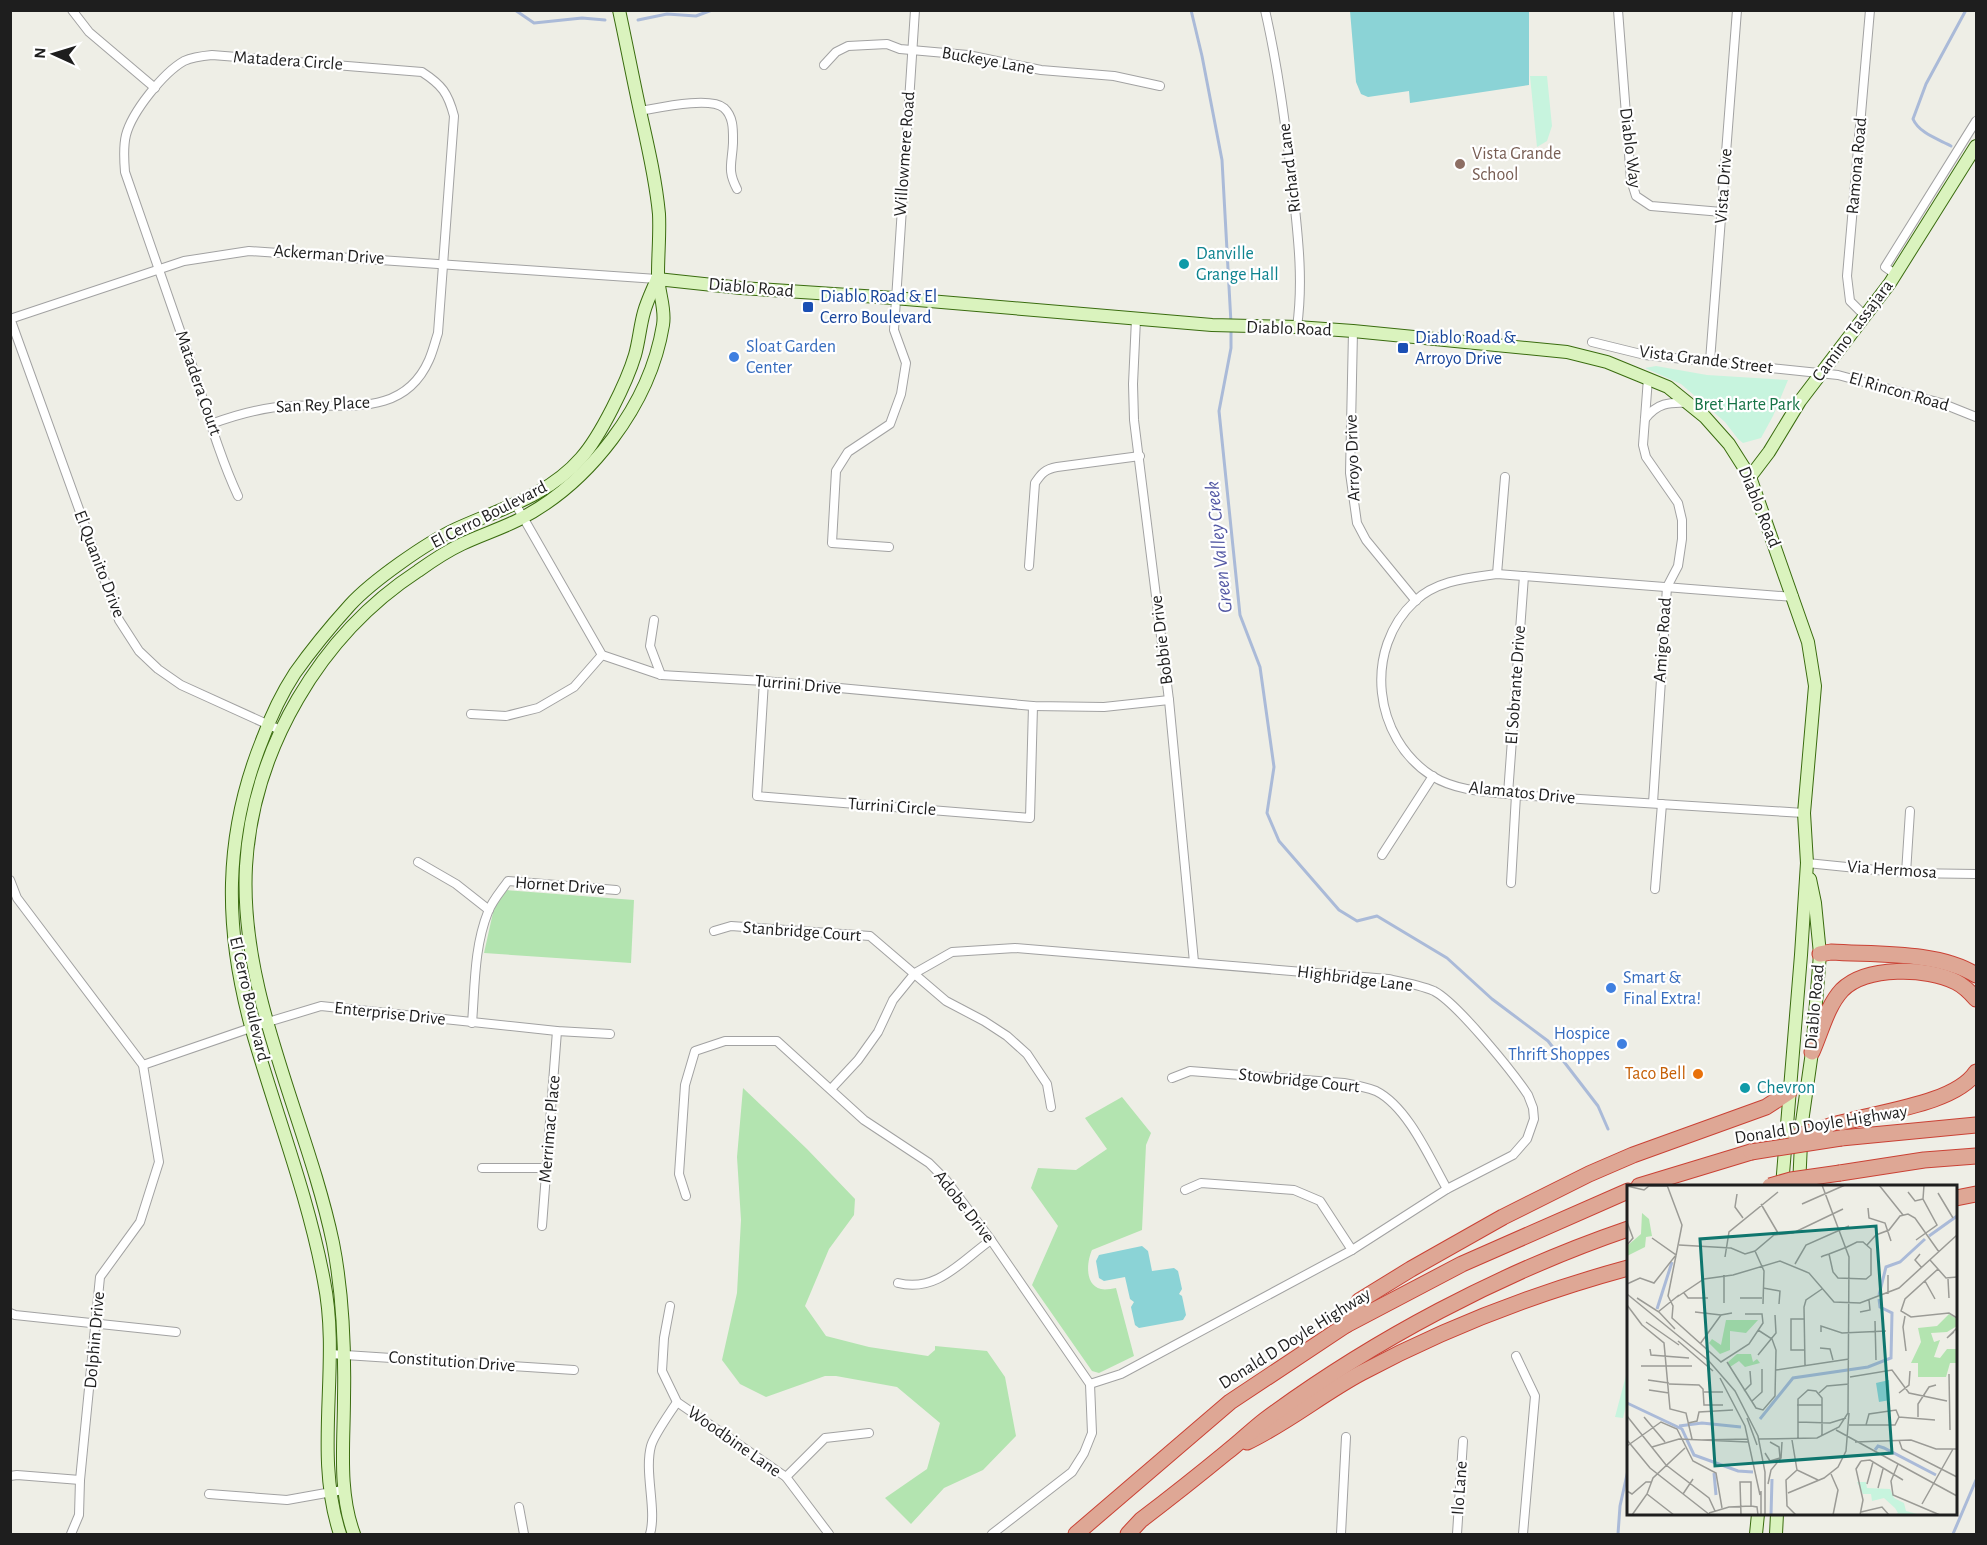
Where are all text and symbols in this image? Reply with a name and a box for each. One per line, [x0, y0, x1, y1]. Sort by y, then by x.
north arrow [24, 24, 84, 84]
street label: Buckeye Lane [940, 44, 1036, 78]
text: N [32, 47, 48, 59]
street label: Matadera Circle [232, 48, 344, 74]
street label: Willowmere Road [892, 91, 918, 217]
street label: Diablo Way [1616, 107, 1644, 189]
street label: Ramona Road [1844, 117, 1870, 215]
street label: Richard Lane [1276, 122, 1304, 214]
place label: Vista Grande School [1472, 145, 1561, 184]
street label: Vista Drive [1712, 148, 1736, 224]
marker: Vista Grande School [1453, 157, 1467, 171]
street label: Ackerman Drive [273, 242, 385, 268]
place label: Danville Grange Hall [1196, 245, 1279, 284]
marker: Danville Grange Hall [1177, 257, 1191, 271]
street label: Diablo Road [708, 275, 794, 301]
street label: Camino Tassajara [1809, 277, 1897, 385]
place label: Diablo Road & El Cerro Boulevard [820, 288, 937, 327]
marker: Diablo Road & El Cerro Boulevard [801, 300, 815, 314]
street label: Diablo Road [1246, 319, 1332, 339]
street label: Matadera Court [172, 328, 224, 438]
place label: Diablo Road & Arroyo Drive [1415, 329, 1517, 368]
place label: Sloat Garden Center [746, 338, 836, 377]
marker: Diablo Road & Arroyo Drive [1396, 341, 1410, 355]
street label: Vista Grande Street [1638, 343, 1774, 377]
marker: Sloat Garden Center [727, 350, 741, 364]
street label: El Rincon Road [1847, 369, 1951, 415]
street label: San Rey Place [276, 394, 370, 416]
park label: Bret Harte Park [1694, 396, 1801, 414]
street label: Arroyo Drive [1342, 414, 1364, 502]
street label: Diablo Road [1735, 464, 1783, 550]
street label: El Cerro Boulevard [428, 478, 550, 552]
water label: Green Valley Creek [1202, 480, 1236, 614]
street label: El Quanito Drive [70, 508, 128, 620]
street label: Bobbie Drive [1148, 594, 1176, 686]
street label: Amigo Road [1651, 597, 1675, 683]
street label: El Sobrante Drive [1503, 625, 1529, 745]
street label: Turrini Drive [754, 672, 842, 698]
street label: Alamatos Drive [1468, 778, 1576, 808]
street label: Turrini Circle [847, 795, 937, 819]
street label: Via Hermosa [1846, 858, 1938, 882]
street label: Hornet Drive [514, 874, 606, 898]
street label: Stanbridge Court [742, 919, 862, 945]
street label: El Cerro Boulevard [226, 935, 272, 1063]
street label: Highbridge Lane [1296, 963, 1414, 995]
street label: Diablo Road [1802, 964, 1828, 1050]
place label: Smart & Final Extra! [1623, 969, 1701, 1008]
marker: Smart & Final Extra! [1604, 981, 1618, 995]
street label: Enterprise Drive [333, 999, 447, 1029]
place label: Hospice Thrift Shoppes [1508, 1025, 1610, 1064]
marker: Hospice Thrift Shoppes [1615, 1037, 1629, 1051]
place label: Taco Bell [1625, 1065, 1686, 1083]
street label: Stowbridge Court [1238, 1066, 1361, 1096]
marker: Taco Bell [1691, 1067, 1705, 1081]
street label: Merrimac Place [536, 1074, 564, 1184]
place label: Chevron [1757, 1079, 1815, 1097]
marker: Chevron [1738, 1081, 1752, 1095]
street label: Donald D Doyle Highway [1733, 1102, 1909, 1148]
street label: Adobe Drive [930, 1167, 998, 1247]
inset map [1627, 1185, 1957, 1515]
street label: Donald D Doyle Highway [1216, 1285, 1374, 1393]
street label: Dolphin Drive [82, 1291, 108, 1389]
street label: Constitution Drive [388, 1349, 516, 1375]
street label: Woodbine Lane [684, 1403, 784, 1481]
street label: Ilo Lane [1449, 1460, 1471, 1516]

